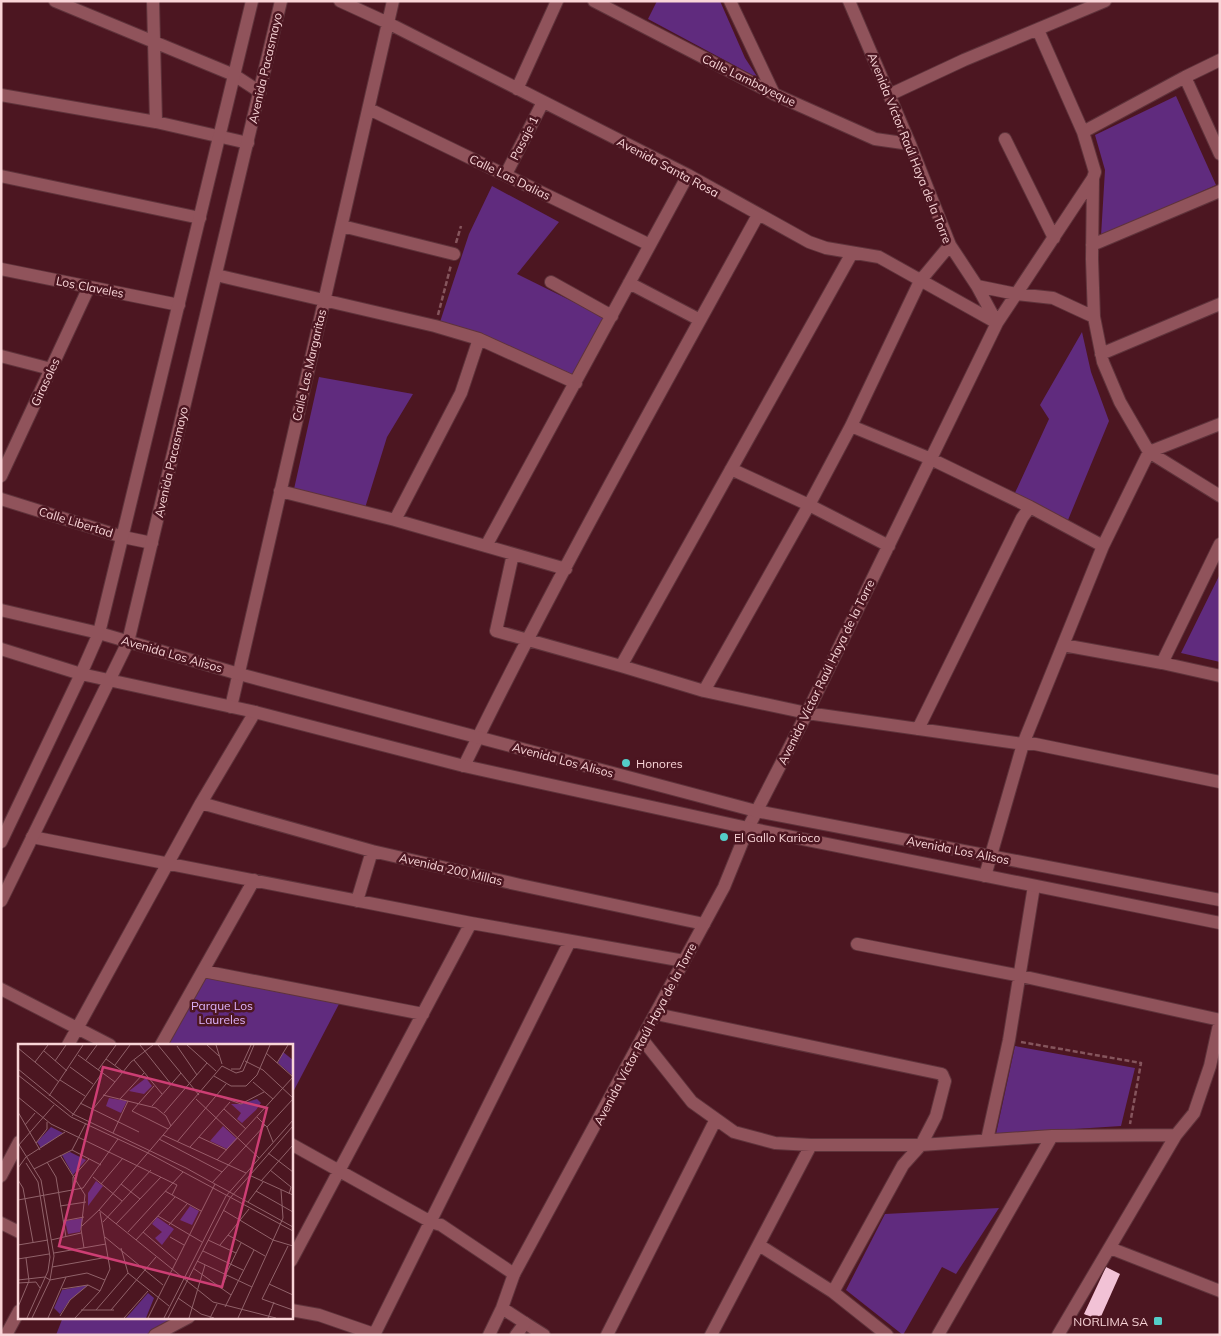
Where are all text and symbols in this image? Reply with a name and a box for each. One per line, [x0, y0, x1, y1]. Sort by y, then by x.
street label: Avenida Pacasmayo [245, 11, 285, 125]
street label: Calle Lambayeque [700, 51, 798, 109]
street label: Avenida Víctor Raúl Haya de la Torre [865, 51, 955, 245]
street label: Pasaje 1 [507, 113, 541, 163]
street label: Avenida Santa Rosa [615, 134, 721, 200]
street label: Calle Las Dalias [467, 151, 553, 203]
street label: Los Claveles [55, 273, 125, 301]
street label: Calle Las Margaritas [289, 308, 329, 422]
street label: Girasoles [27, 356, 63, 408]
street label: Avenida Pacasmayo [151, 405, 191, 519]
street label: Calle Libertad [37, 504, 115, 540]
street label: Avenida Víctor Raúl Haya de la Torre [775, 577, 877, 767]
street label: Avenida Los Alisos [120, 632, 224, 676]
street label: Avenida Los Alisos [511, 739, 615, 781]
place label: Honores [636, 756, 683, 771]
marker: Honores [620, 757, 632, 769]
place label: El Gallo Karioco [734, 830, 820, 845]
marker: El Gallo Karioco [718, 831, 730, 843]
street label: Avenida Los Alisos [905, 833, 1011, 867]
street label: Avenida 200 Millas [398, 850, 504, 888]
street label: Avenida Víctor Raúl Haya de la Torre [590, 940, 700, 1128]
park label: Parque Los Laureles [191, 998, 253, 1027]
inset map [18, 1044, 292, 1318]
place label: NORLIMA SA [1073, 1314, 1148, 1329]
marker: NORLIMA SA [1152, 1315, 1164, 1327]

